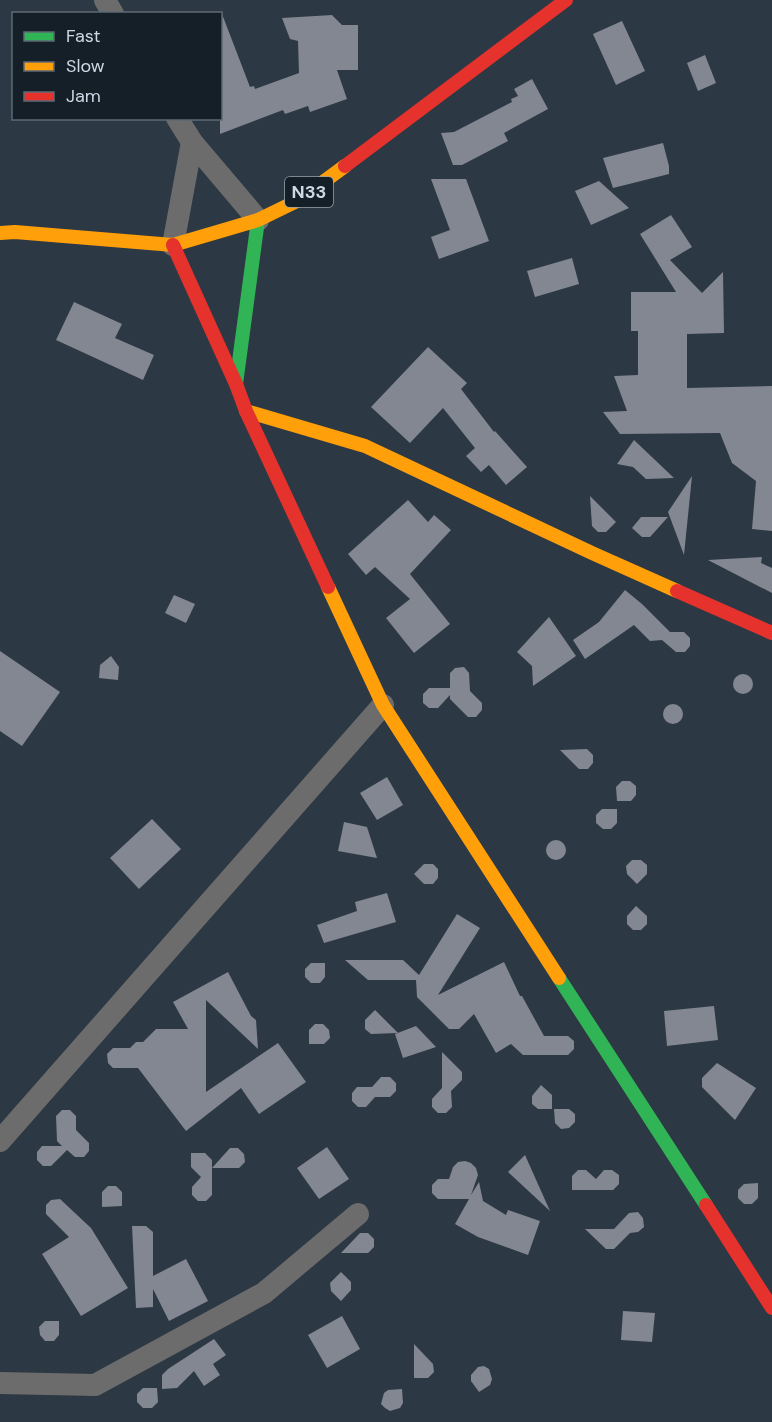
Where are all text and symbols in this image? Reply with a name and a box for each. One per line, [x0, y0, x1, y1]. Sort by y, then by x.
legend [12, 12, 222, 120]
text: Fast [66, 24, 101, 48]
text: Slow [66, 54, 105, 78]
text: Jam [66, 84, 101, 108]
road number: N33 [285, 177, 333, 207]

